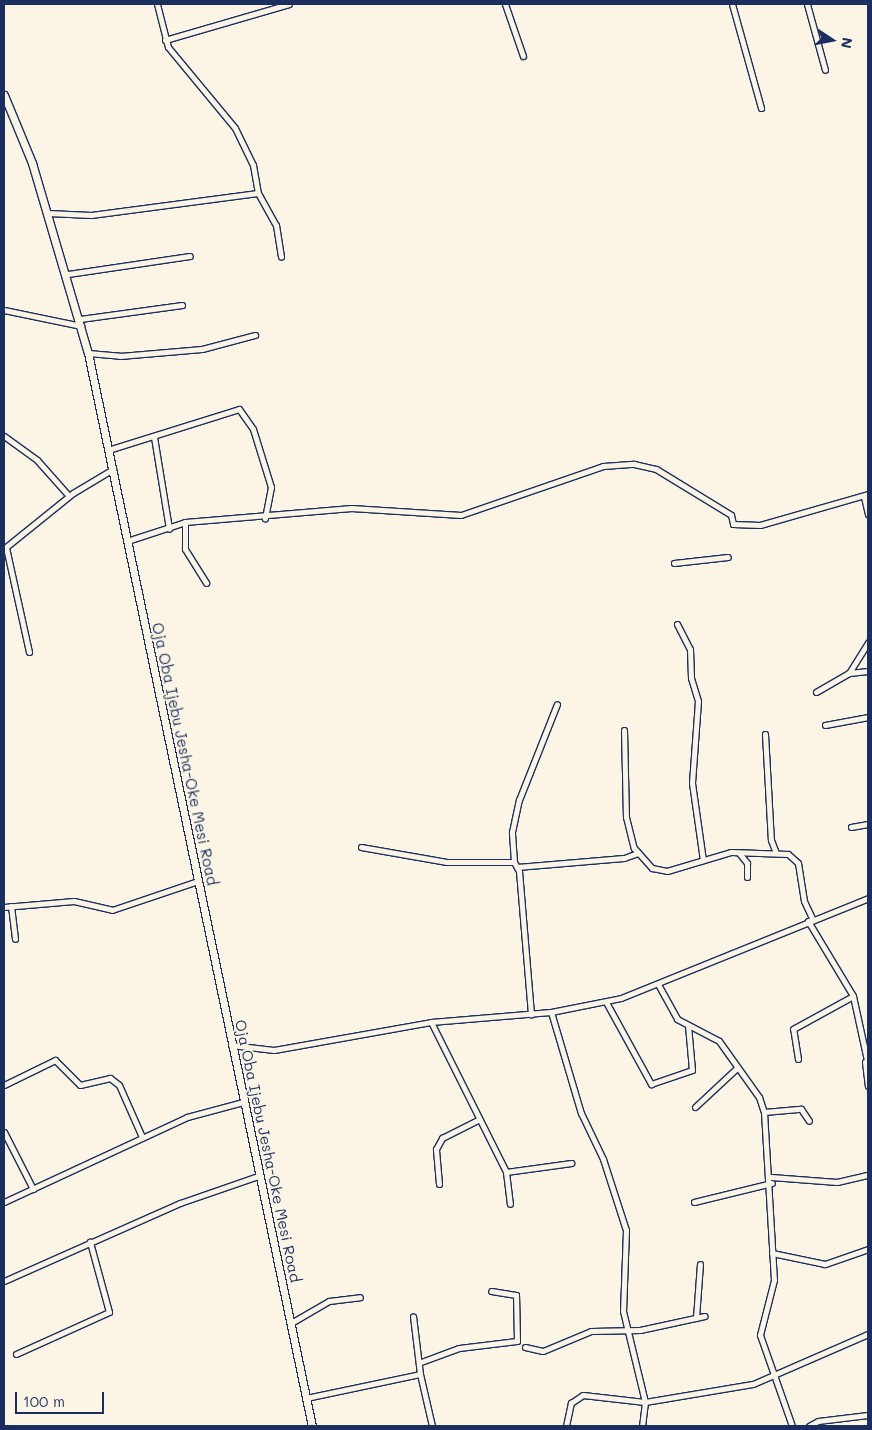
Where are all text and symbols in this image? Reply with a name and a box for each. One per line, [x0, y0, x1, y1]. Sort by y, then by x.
north arrow [807, 15, 857, 65]
text: N [837, 36, 858, 50]
street label: Oja Oba Ijebu Jesha-Oke Mesi Road [148, 621, 222, 887]
street label: Oja Oba Ijebu Jesha-Oke Mesi Road [231, 1018, 305, 1284]
scale bar [18, 1382, 106, 1414]
text: 100 m [23, 1391, 65, 1411]

